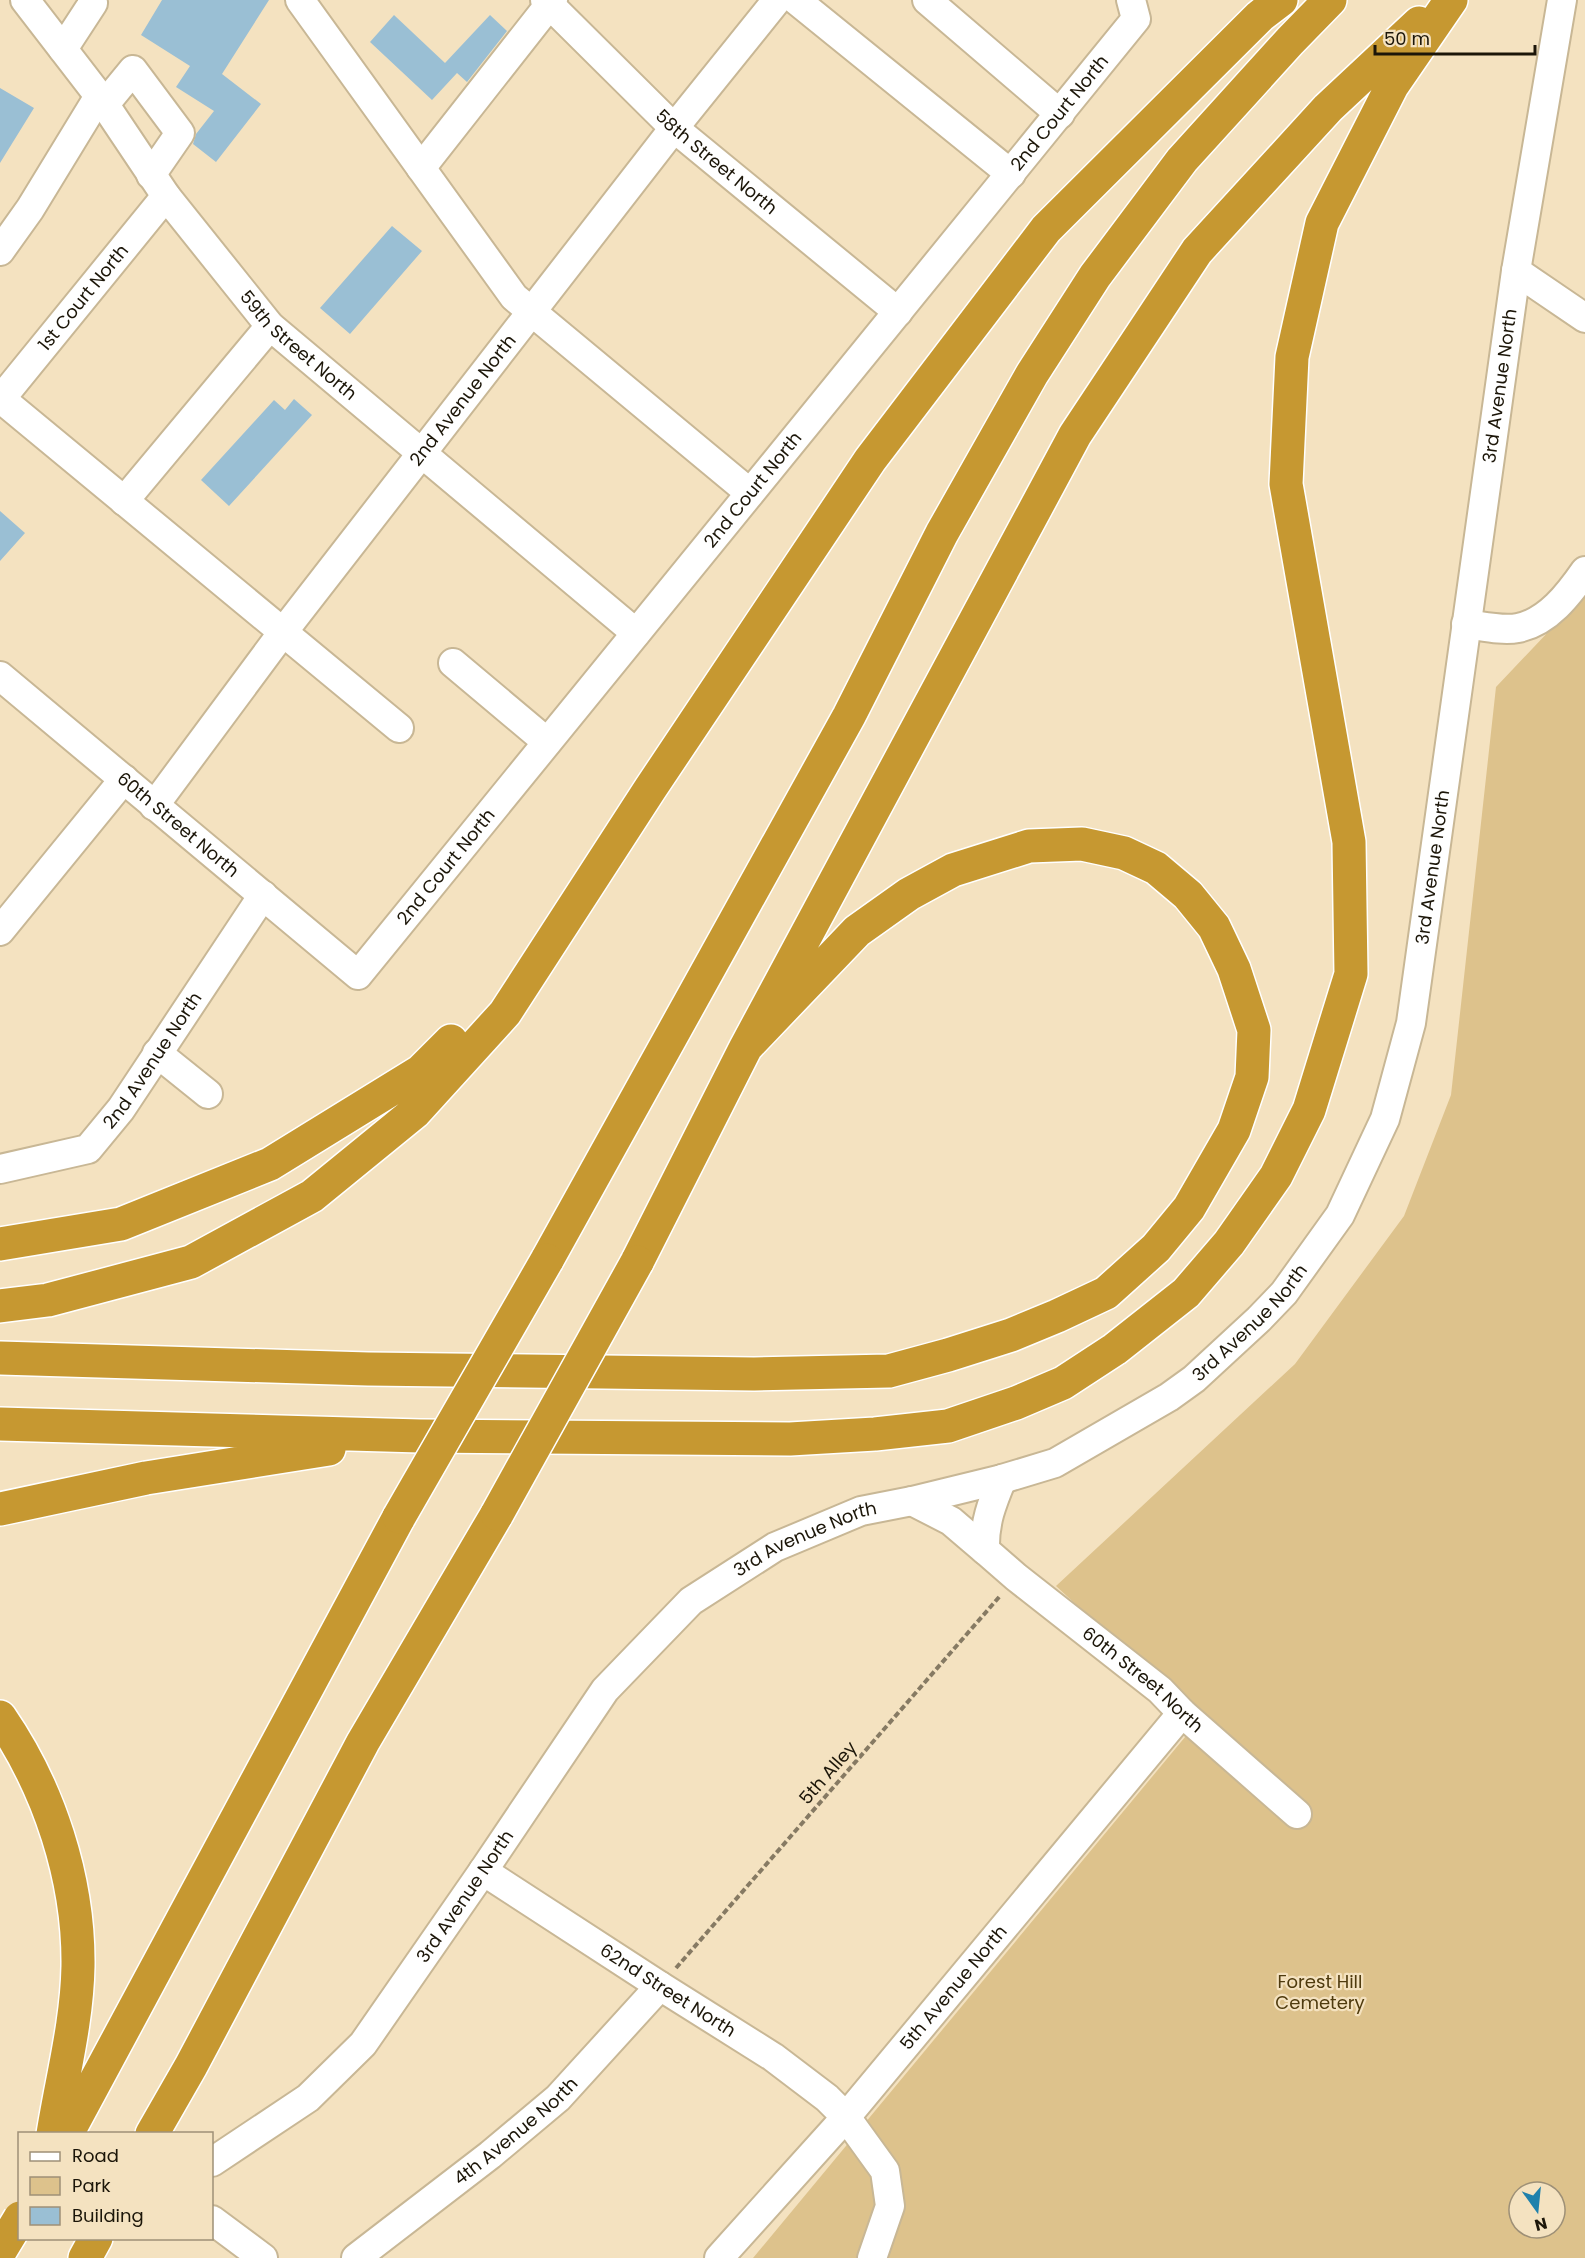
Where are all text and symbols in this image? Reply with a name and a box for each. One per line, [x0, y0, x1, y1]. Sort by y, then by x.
scale bar [1375, 18, 1536, 56]
text: 50 m [1384, 26, 1430, 51]
street label: 2nd Court North [1004, 49, 1114, 176]
street label: 58th Street North [650, 103, 783, 220]
street label: 1st Court North [32, 239, 134, 356]
street label: 59th Street North [234, 285, 363, 406]
street label: 3rd Avenue North [1476, 307, 1523, 465]
street label: 2nd Avenue North [403, 329, 521, 471]
street label: 2nd Court North [698, 426, 807, 553]
street label: 60th Street North [112, 766, 245, 883]
street label: 3rd Avenue North [1409, 788, 1455, 946]
street label: 2nd Court North [391, 803, 501, 930]
street label: 2nd Avenue North [97, 987, 207, 1134]
street label: 3rd Avenue North [1186, 1259, 1313, 1387]
street label: 3rd Avenue North [729, 1495, 879, 1582]
street label: 60th Street North [1077, 1621, 1209, 1738]
street label: 5th Alley [793, 1736, 862, 1810]
street label: 3rd Avenue North [410, 1825, 519, 1967]
street label: 5th Avenue North [894, 1919, 1013, 2055]
street label: 62nd Street North [595, 1937, 741, 2043]
park label: Forest Hill Cemetery [1275, 1969, 1365, 2015]
street label: 4th Avenue North [448, 2071, 583, 2191]
legend [18, 2132, 213, 2240]
text: Road [72, 2143, 119, 2168]
text: Park [72, 2173, 111, 2198]
north arrow [1507, 2180, 1567, 2240]
text: Building [72, 2203, 144, 2228]
text: N [1532, 2211, 1550, 2237]

